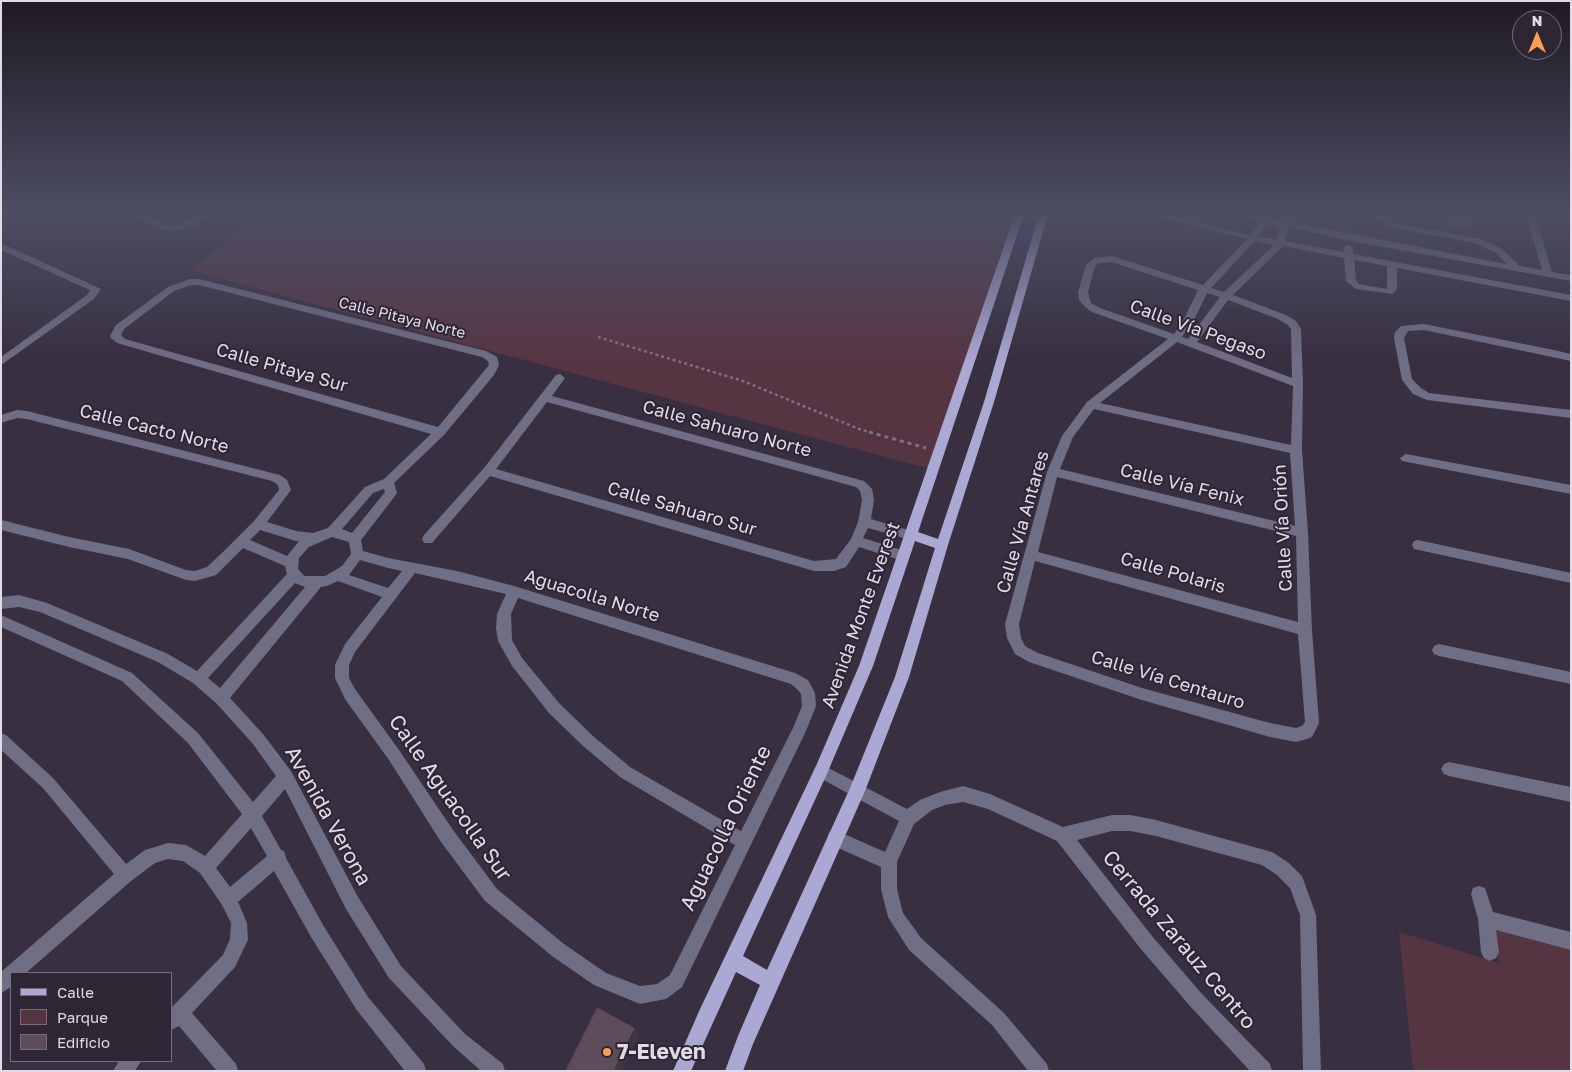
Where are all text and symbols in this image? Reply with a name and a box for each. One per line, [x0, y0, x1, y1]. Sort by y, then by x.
north arrow [1512, 10, 1562, 60]
text: N [1532, 12, 1542, 29]
street label: Calle Pitaya Norte [337, 294, 467, 342]
street label: Calle Vía Pegaso [1127, 295, 1269, 365]
street label: Calle Pitaya Sur [214, 339, 350, 397]
street label: Calle Sahuaro Norte [640, 396, 814, 462]
street label: Calle Cacto Norte [77, 400, 231, 458]
street label: Calle Vía Antares [992, 448, 1054, 596]
street label: Calle Vía Fenix [1118, 459, 1246, 511]
street label: Calle Vía Orión [1269, 464, 1297, 592]
street label: Calle Sahuaro Sur [605, 477, 759, 541]
street label: Avenida Monte Everest [817, 519, 905, 711]
street label: Calle Polaris [1118, 548, 1228, 598]
street label: Aguacolla Norte [522, 565, 662, 627]
street label: Calle Vía Centauro [1088, 646, 1248, 714]
street label: Calle Aguacolla Sur [383, 710, 517, 886]
street label: Aguacolla Oriente [675, 741, 777, 915]
street label: Avenida Verona [279, 742, 377, 890]
street label: Cerrada Zarauz Centro [1097, 845, 1261, 1035]
legend [10, 972, 172, 1062]
text: Calle [57, 983, 94, 1001]
text: Parque [57, 1008, 108, 1026]
text: Edificio [57, 1033, 110, 1051]
place label: 7-Eleven [617, 1039, 706, 1065]
marker: 7-Eleven [601, 1046, 613, 1058]

